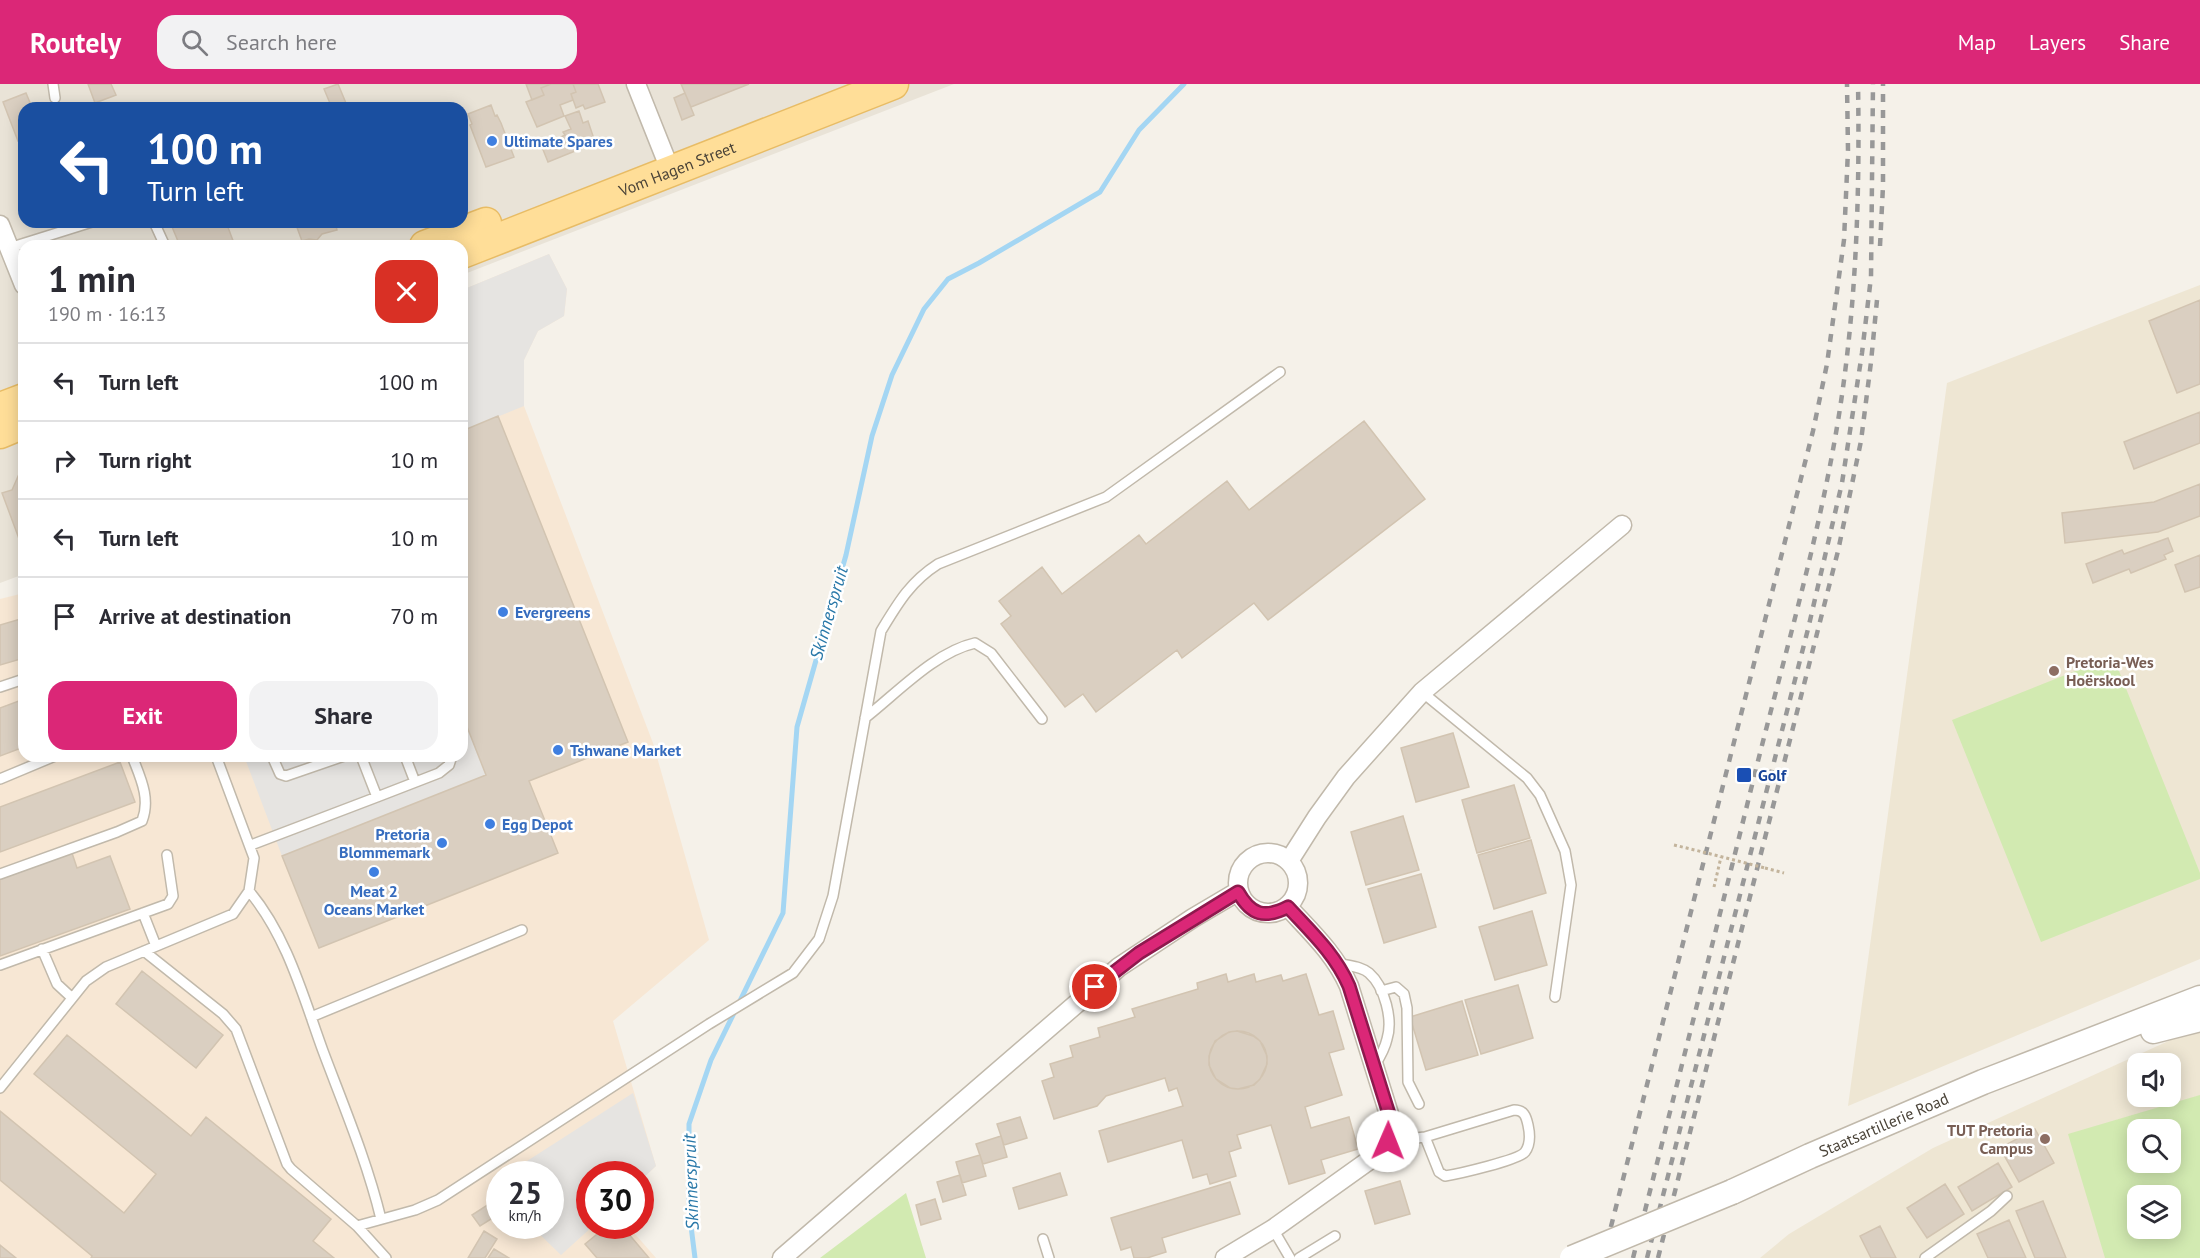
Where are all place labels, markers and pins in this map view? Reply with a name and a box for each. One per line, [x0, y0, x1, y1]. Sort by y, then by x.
place label: Ultimate Spares [504, 131, 613, 151]
marker: Ultimate Spares [485, 134, 499, 148]
place label: Evergreens [515, 602, 591, 622]
marker: Evergreens [496, 605, 510, 619]
place label: Pretoria-Wes Hoërskool [2066, 652, 2154, 690]
marker: Pretoria-Wes Hoërskool [2047, 664, 2061, 678]
place label: Tshwane Market [570, 740, 681, 760]
marker: Tshwane Market [551, 743, 565, 757]
place label: Golf [1758, 765, 1787, 785]
marker: Golf [1735, 766, 1753, 784]
place label: Egg Depot [502, 814, 573, 834]
marker: Egg Depot [483, 817, 497, 831]
place label: Pretoria Blommemark [339, 824, 430, 862]
marker: Pretoria Blommemark [435, 836, 449, 850]
marker: Meat 2 Oceans Market [367, 865, 381, 879]
place label: Meat 2 Oceans Market [324, 881, 425, 919]
pin [1069, 961, 1120, 1012]
place label: TUT Pretoria Campus [1947, 1120, 2033, 1158]
marker: TUT Pretoria Campus [2038, 1132, 2052, 1146]

